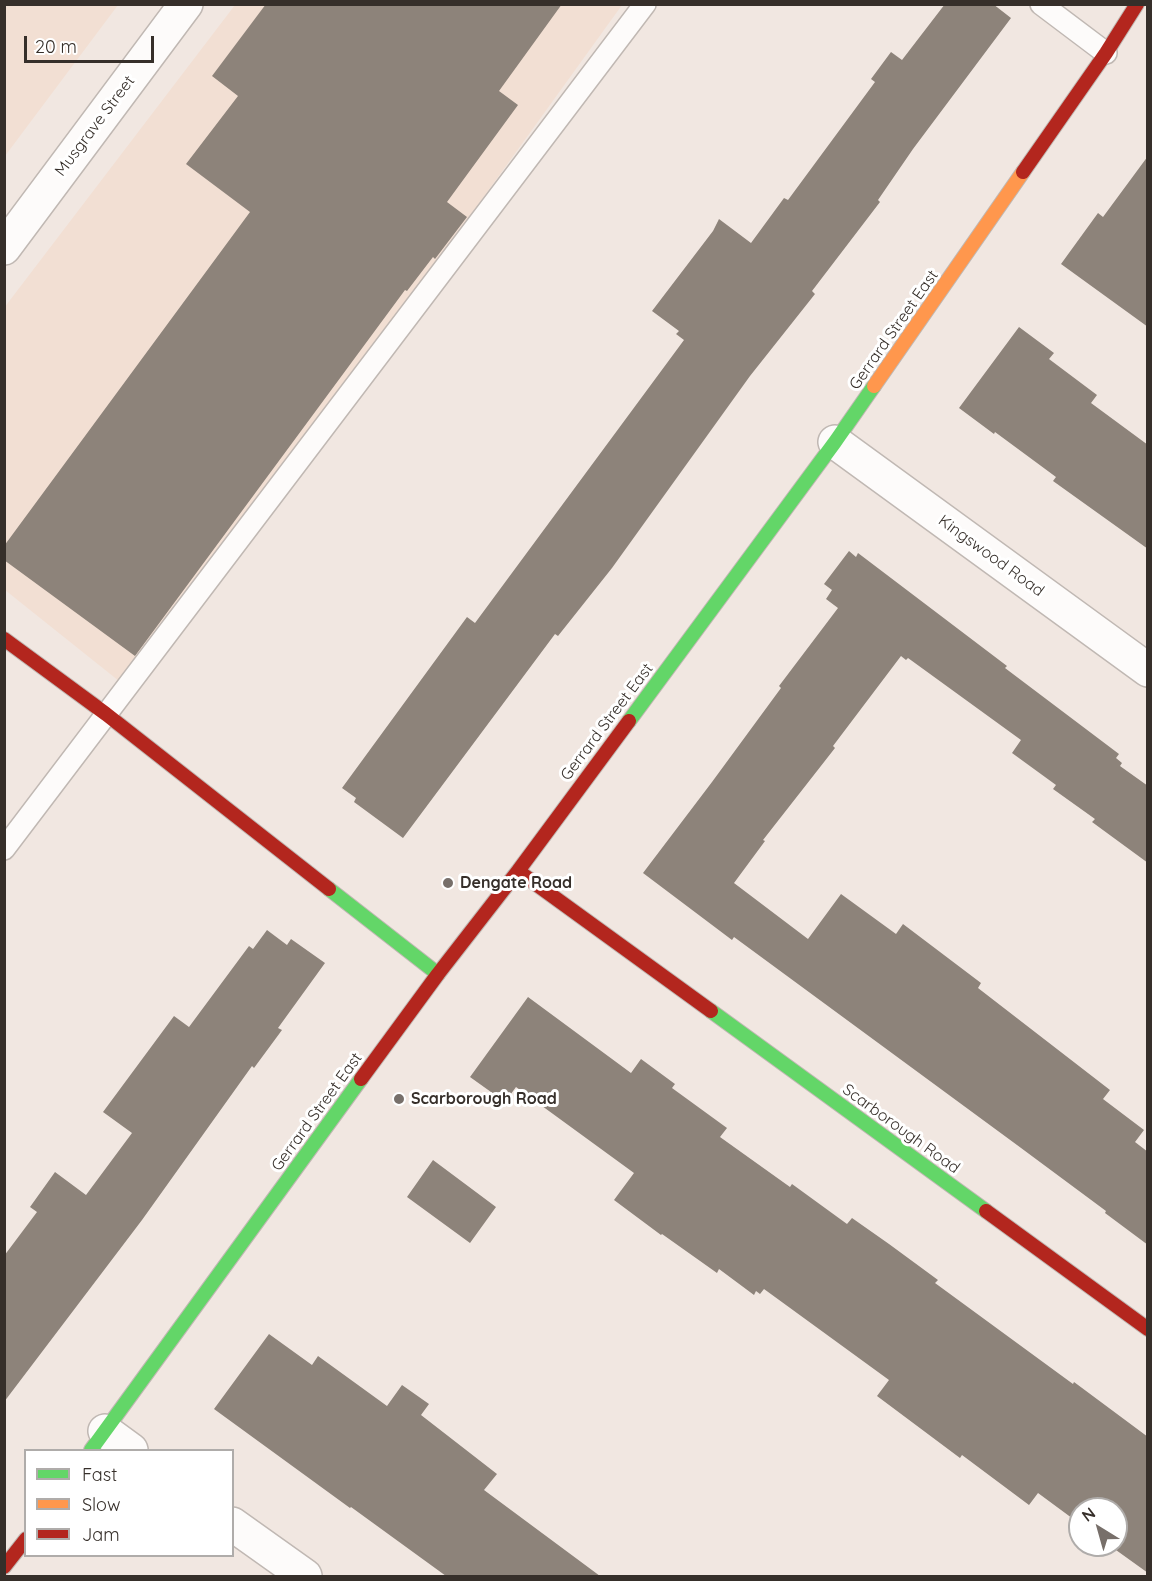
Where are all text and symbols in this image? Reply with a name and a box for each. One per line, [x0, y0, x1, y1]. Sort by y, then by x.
scale bar [27, 24, 158, 62]
text: 20 m [35, 35, 77, 58]
street label: Musgrave Street [51, 72, 139, 180]
street label: Gerrard Street East [846, 266, 942, 394]
street label: Kingswood Road [934, 511, 1048, 601]
street label: Gerrard Street East [557, 660, 657, 784]
place label: Dengate Road [460, 873, 572, 893]
marker: Dengate Road [441, 876, 455, 890]
street label: Gerrard Street East [268, 1049, 366, 1175]
street label: Scarborough Road [839, 1080, 963, 1178]
place label: Scarborough Road [411, 1089, 557, 1109]
marker: Scarborough Road [392, 1092, 406, 1106]
legend [24, 1449, 234, 1557]
text: Fast [82, 1463, 117, 1486]
text: Slow [82, 1493, 120, 1516]
north arrow [1068, 1497, 1128, 1557]
text: N [1078, 1503, 1099, 1526]
text: Jam [82, 1523, 120, 1546]

